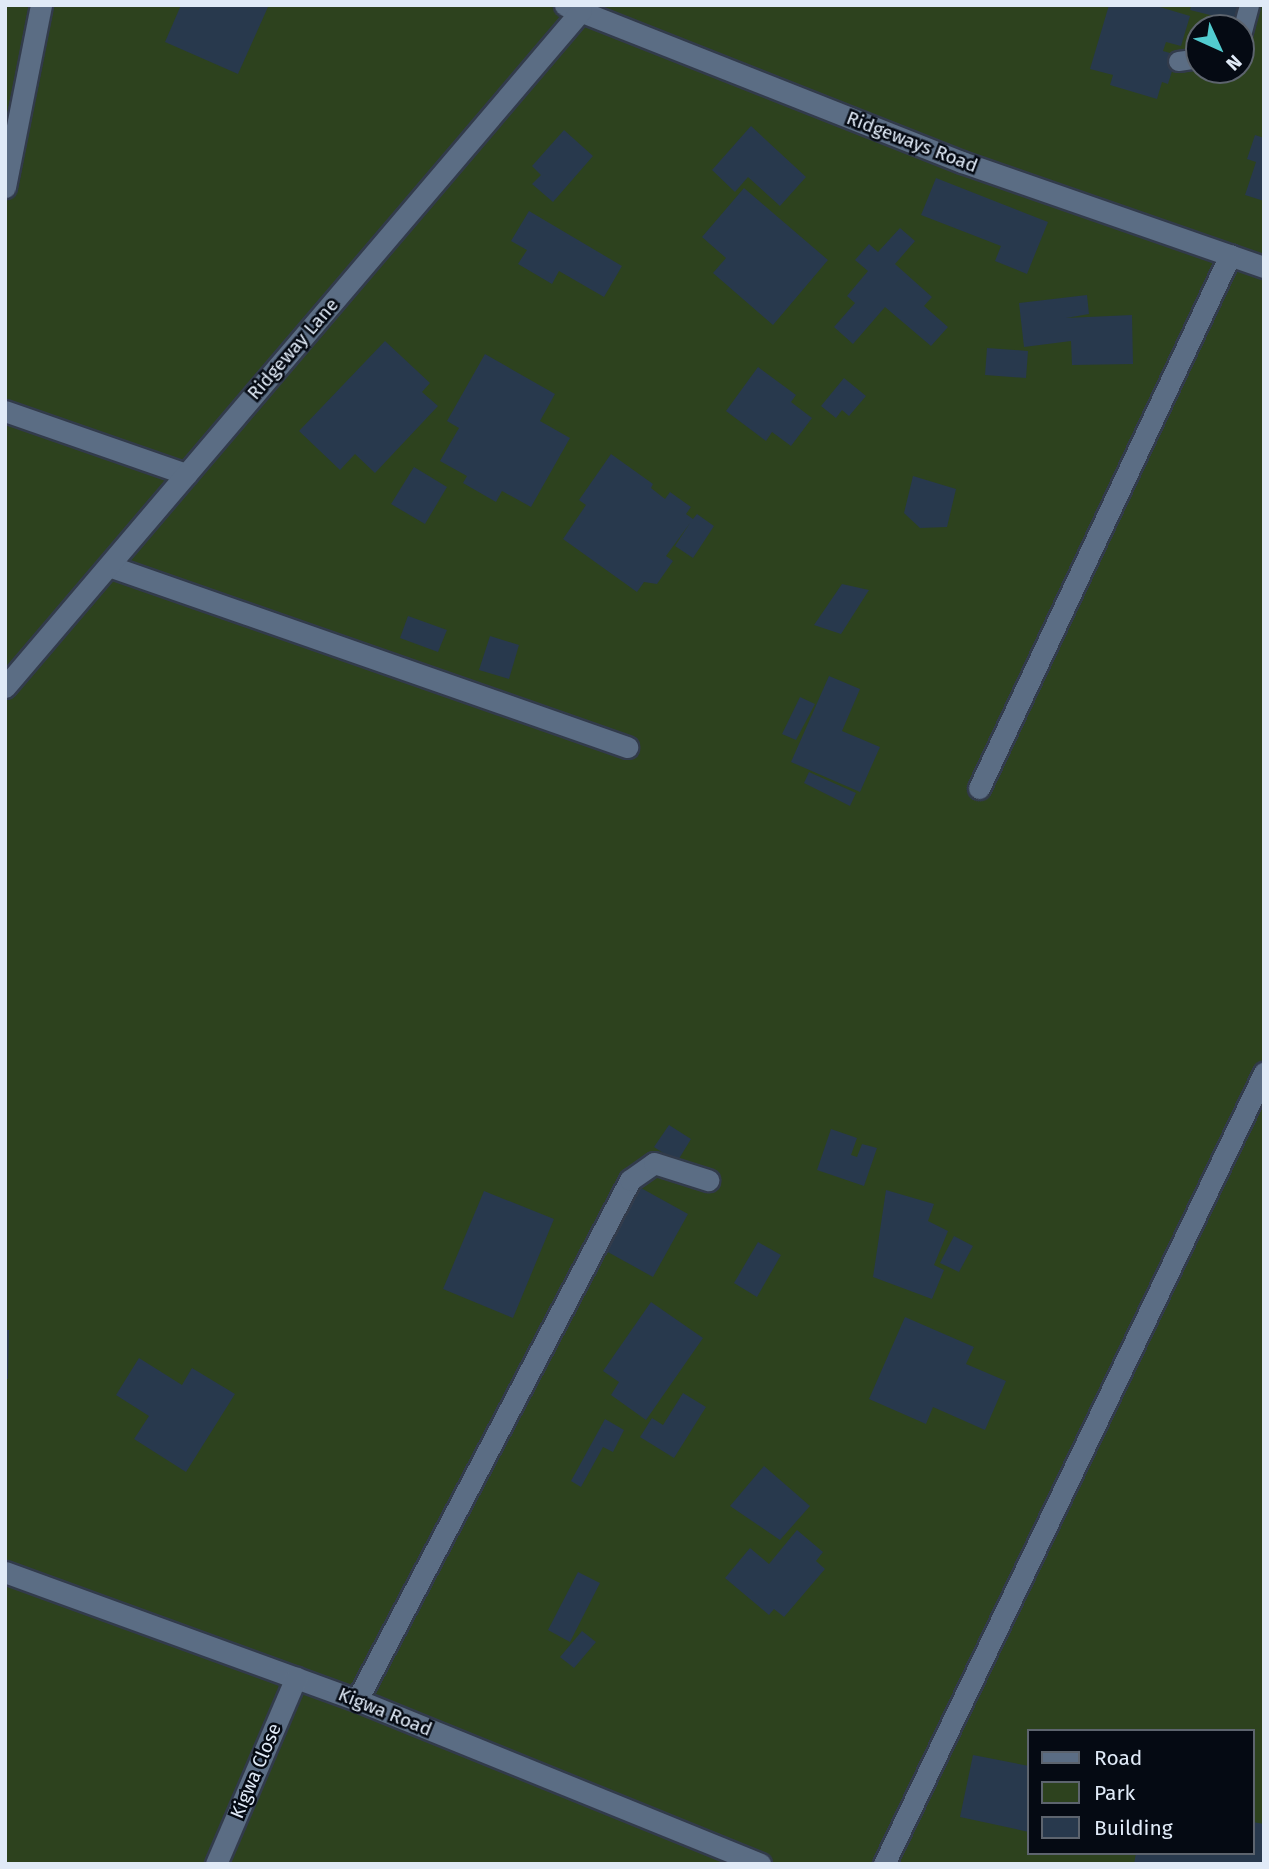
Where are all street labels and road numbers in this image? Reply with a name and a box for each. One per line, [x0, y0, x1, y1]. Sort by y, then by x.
street label: Ridgeways Road [843, 107, 981, 177]
street label: Ridgeway Lane [243, 294, 343, 404]
street label: Kigwa Road [335, 1683, 435, 1741]
street label: Kigwa Close [226, 1720, 286, 1822]

